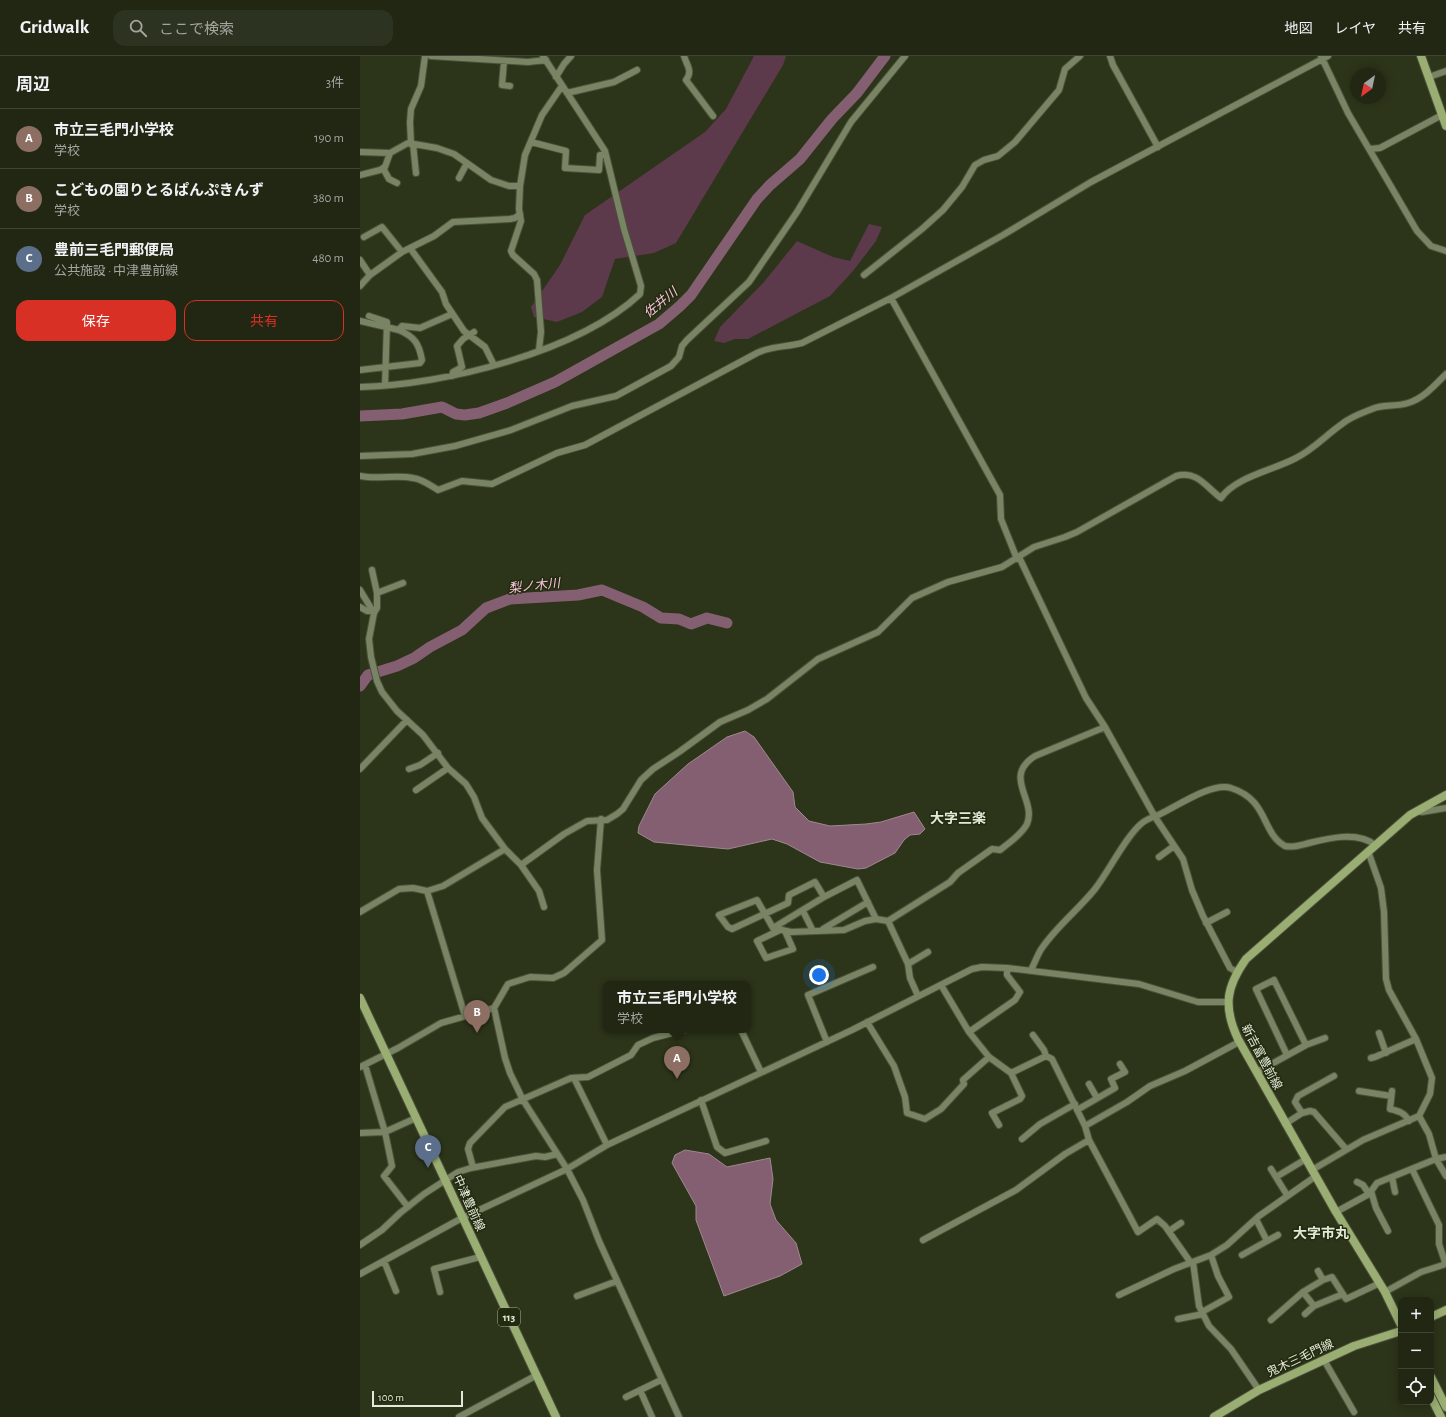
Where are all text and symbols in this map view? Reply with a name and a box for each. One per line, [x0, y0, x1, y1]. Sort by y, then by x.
search box [113, 10, 393, 46]
icon: search [127, 17, 149, 39]
text: Gridwalk [20, 18, 89, 37]
text: ここで検索 [159, 22, 234, 37]
text: 地図 [1284, 22, 1312, 36]
text: レイヤ [1334, 22, 1376, 36]
text: 共有 [1398, 22, 1426, 36]
north arrow [1350, 68, 1386, 104]
text: 周辺 [16, 76, 50, 93]
text: 3件 [326, 77, 344, 90]
text: 市立三毛門小学校 [54, 123, 174, 138]
text: A [25, 132, 33, 145]
text: 190 m [314, 132, 344, 145]
text: 学校 [54, 145, 80, 158]
text: こどもの園りとるぱんぷきんず [54, 183, 264, 198]
text: B [25, 192, 33, 205]
text: 380 m [313, 192, 344, 205]
text: 学校 [54, 205, 80, 218]
text: 豊前三毛門郵便局 [54, 243, 174, 258]
text: C [26, 252, 32, 265]
text: 480 m [312, 252, 344, 265]
text: 公共施設 · 中津豊前線 [54, 265, 178, 278]
water label: 佐井川 [641, 284, 682, 321]
button: 保存 [16, 300, 176, 341]
button: 共有 [184, 300, 344, 341]
water label: 梨ノ木川 [508, 576, 563, 596]
district label: 大字三楽 [930, 811, 986, 826]
your location [809, 965, 829, 985]
popup [603, 981, 751, 1033]
text: 市立三毛門小学校 [617, 991, 737, 1006]
pin: B [464, 1000, 490, 1033]
text: 学校 [617, 1013, 643, 1026]
street label: 新吉富豊前線 [1240, 1022, 1285, 1092]
pin: A [664, 1046, 690, 1079]
pin: C [415, 1135, 441, 1168]
street label: 中津豊前線 [451, 1173, 488, 1233]
district label: 大字市丸 [1293, 1226, 1349, 1241]
map controls [1398, 1297, 1434, 1405]
button: + [1398, 1297, 1434, 1333]
road number: 113 [498, 1308, 520, 1326]
button: − [1398, 1333, 1434, 1369]
street label: 鬼木三毛門線 [1264, 1336, 1335, 1379]
button: locate [1398, 1369, 1434, 1405]
scale bar [372, 1389, 463, 1408]
text: 100 m [378, 1392, 404, 1403]

